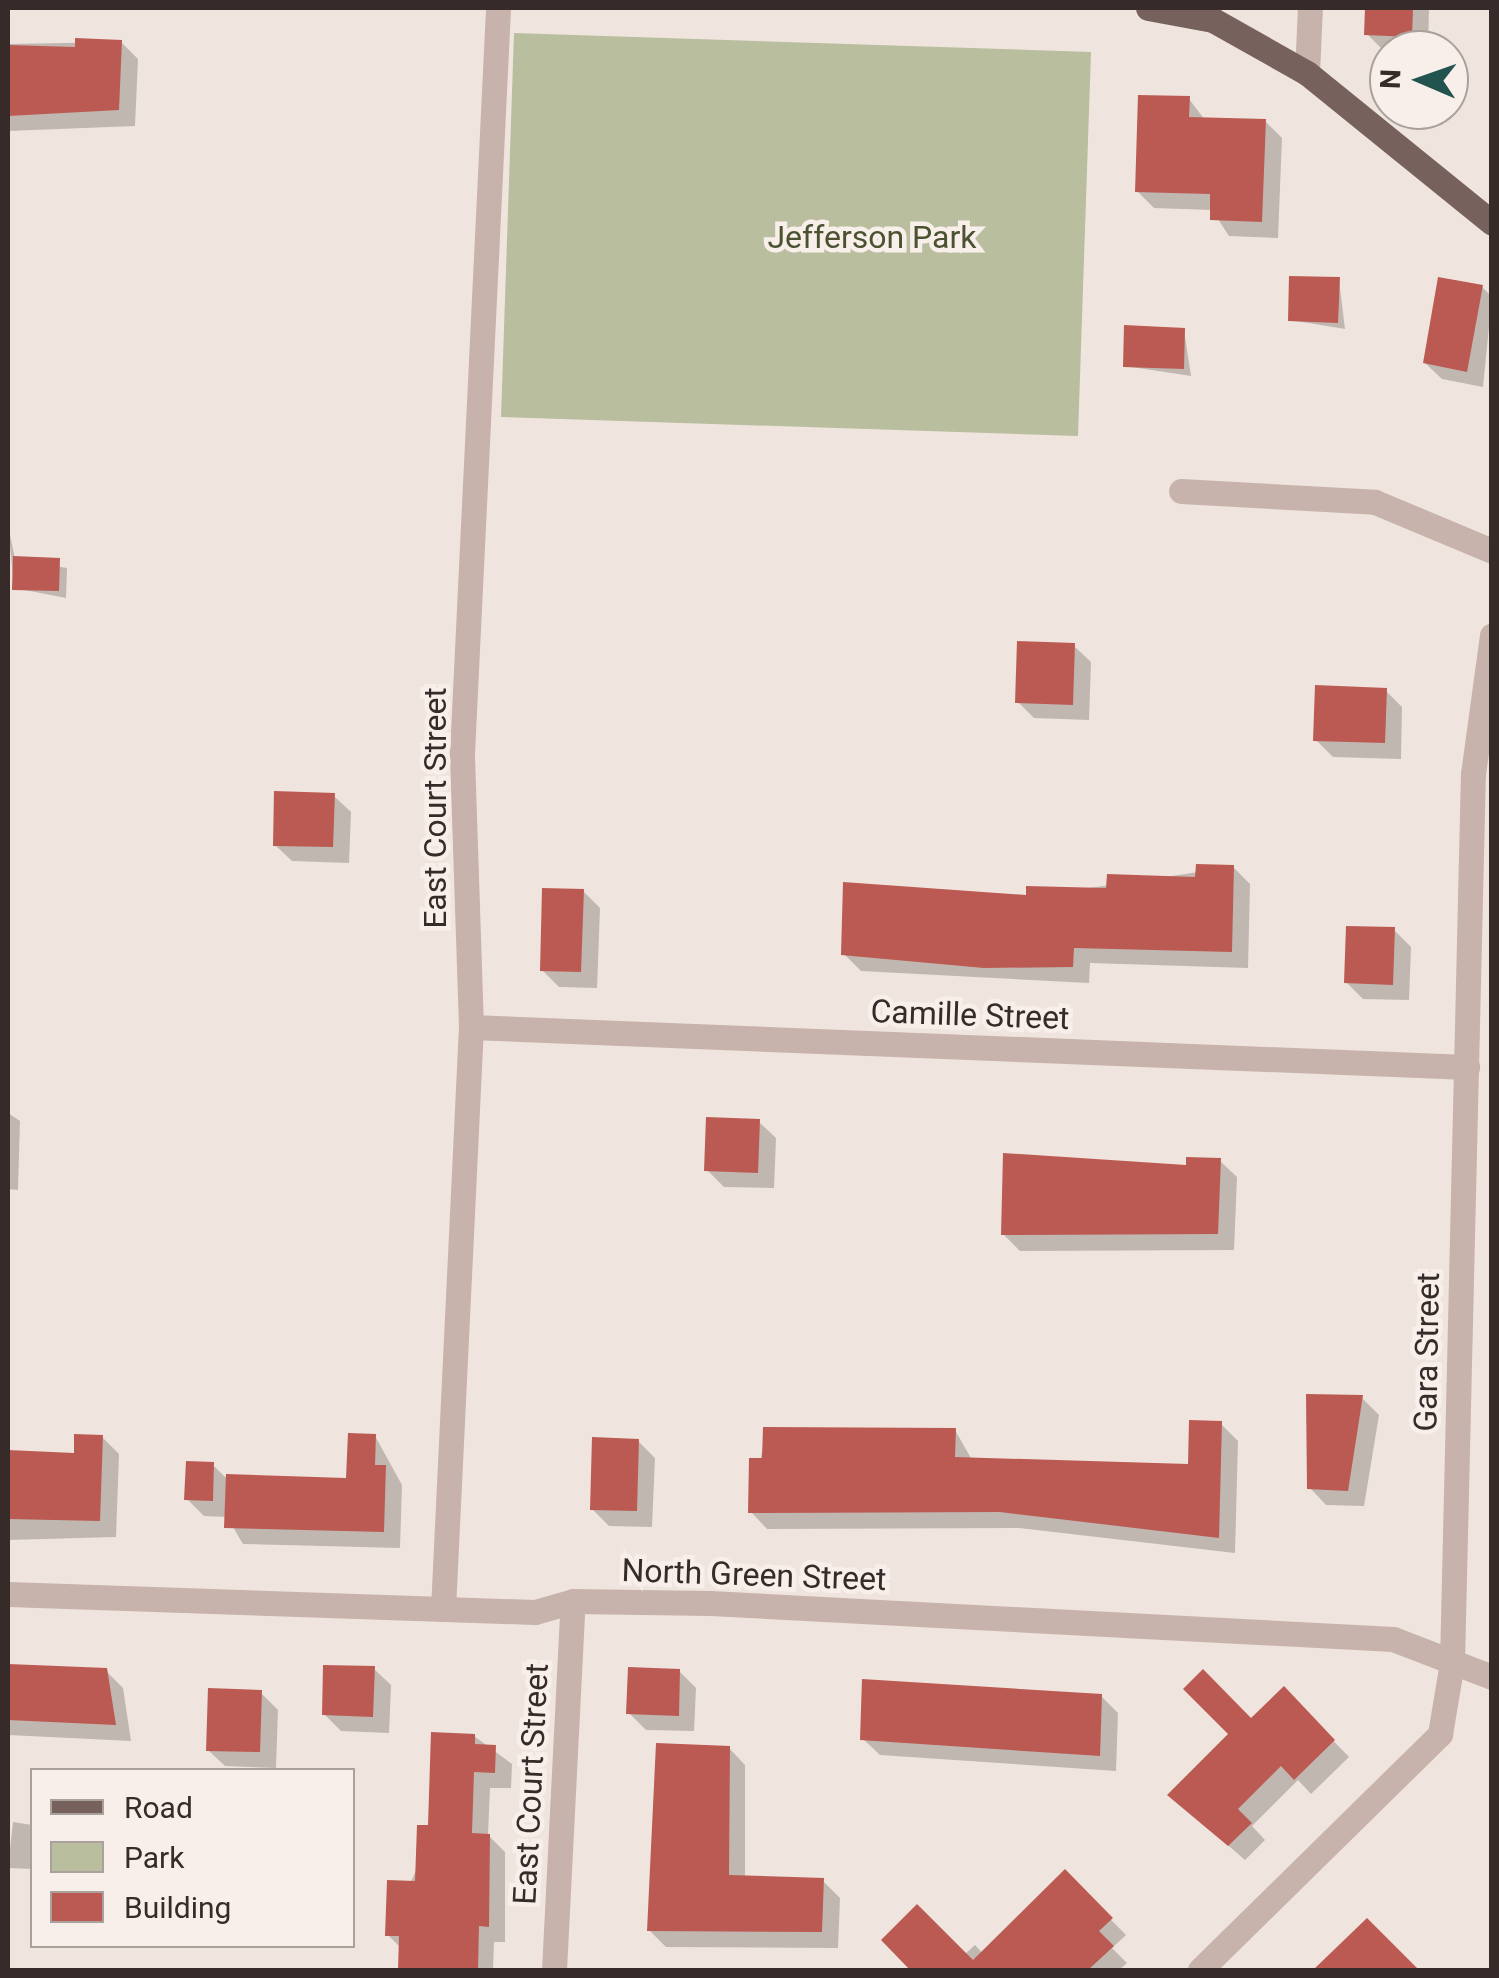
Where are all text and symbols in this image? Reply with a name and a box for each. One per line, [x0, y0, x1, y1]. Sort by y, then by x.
north arrow [1369, 30, 1469, 130]
text: N [1374, 69, 1407, 89]
park label: Jefferson Park [767, 218, 977, 256]
street label: East Court Street [416, 687, 454, 929]
street label: Camille Street [870, 992, 1070, 1038]
street label: Gara Street [1406, 1272, 1448, 1432]
street label: North Green Street [621, 1551, 887, 1599]
street label: East Court Street [506, 1662, 556, 1906]
legend [30, 1768, 355, 1948]
text: Road [124, 1790, 193, 1825]
text: Park [124, 1840, 184, 1875]
text: Building [124, 1890, 231, 1925]

